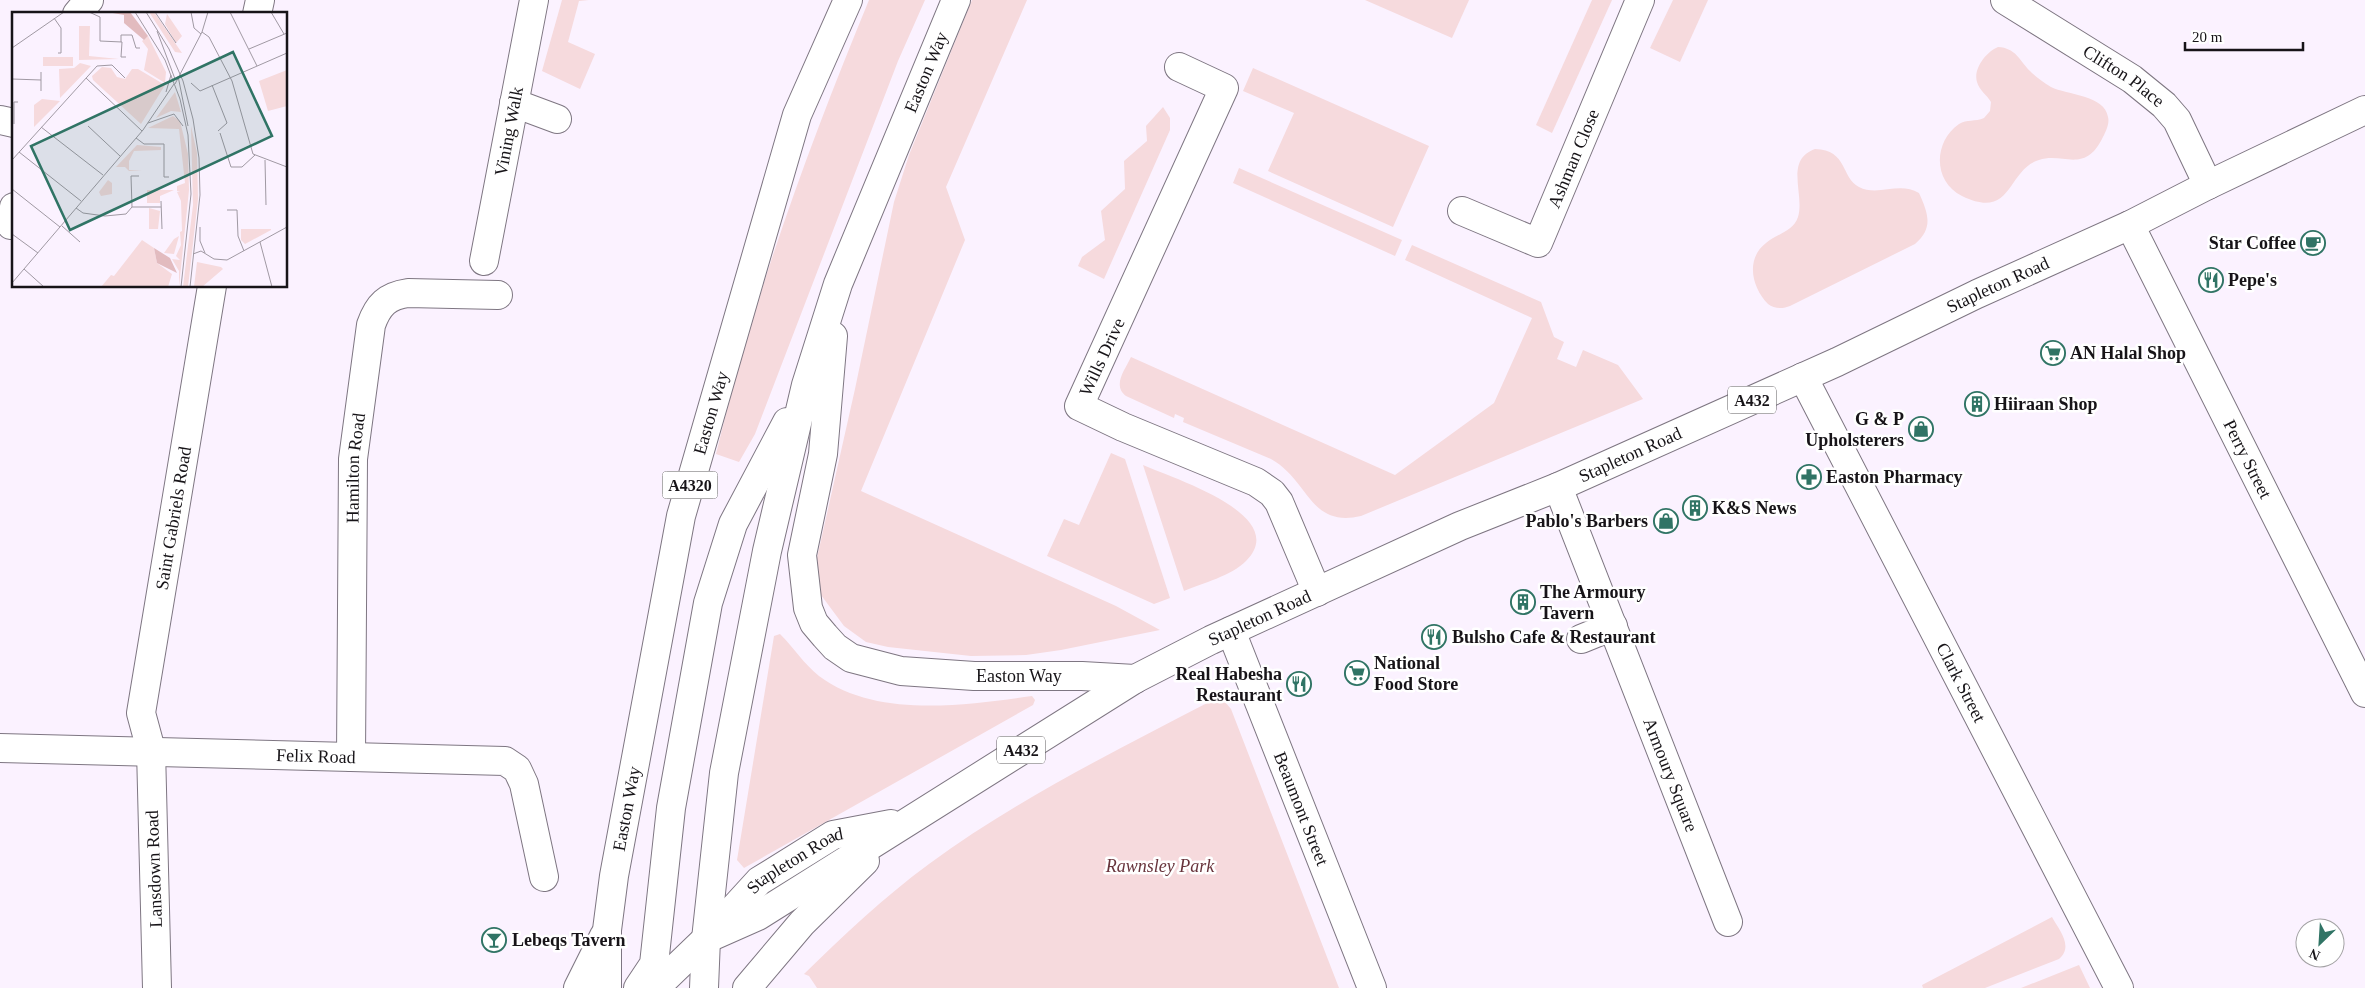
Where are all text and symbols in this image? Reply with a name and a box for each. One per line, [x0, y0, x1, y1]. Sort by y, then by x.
inset map [12, 12, 288, 288]
scale bar [2185, 20, 2302, 52]
street label: Easton Way [900, 29, 952, 116]
text: 20 m [2192, 29, 2223, 45]
street label: Clifton Place [2079, 41, 2168, 111]
street label: Vining Walk [490, 85, 527, 178]
street label: Ashman Close [1544, 106, 1603, 211]
cafe icon: Star Coffee [2300, 230, 2326, 256]
place label: Star Coffee [2209, 233, 2296, 253]
street label: Stapleton Road [1943, 253, 2052, 317]
restaurant icon: Pepe's [2198, 267, 2224, 293]
place label: Pepe's [2228, 270, 2277, 290]
street label: Wills Drive [1075, 315, 1129, 399]
supermarket icon: AN Halal Shop [2040, 340, 2066, 366]
place label: AN Halal Shop [2070, 343, 2186, 363]
street label: Easton Way [689, 369, 732, 457]
road number: A432 [1728, 386, 1776, 414]
building icon: Hiiraan Shop [1964, 391, 1990, 417]
place label: Hiiraan Shop [1994, 394, 2098, 414]
place label: G & P Upholsterers [1805, 409, 1904, 450]
street label: Hamilton Road [343, 412, 369, 523]
shop icon: G & P Upholsterers [1908, 416, 1934, 442]
street label: Perry Street [2219, 416, 2276, 502]
street label: Stapleton Road [1576, 423, 1685, 486]
street label: Saint Gabriels Road [152, 445, 195, 591]
pharmacy icon: Easton Pharmacy [1796, 464, 1822, 490]
place label: Easton Pharmacy [1826, 467, 1963, 487]
road number: A4320 [662, 472, 718, 498]
building icon: K&S News [1682, 495, 1708, 521]
place label: K&S News [1712, 498, 1797, 518]
shop icon: Pablo's Barbers [1653, 508, 1679, 534]
place label: Pablo's Barbers [1525, 511, 1648, 531]
place label: The Armoury Tavern [1540, 582, 1646, 623]
street label: Stapleton Road [1205, 586, 1314, 650]
building icon: The Armoury Tavern [1510, 589, 1536, 615]
restaurant icon: Bulsho Cafe & Restaurant [1421, 624, 1447, 650]
place label: Bulsho Cafe & Restaurant [1452, 627, 1656, 647]
street label: Clark Street [1932, 640, 1990, 726]
place label: National Food Store [1374, 653, 1458, 694]
supermarket icon: National Food Store [1344, 660, 1370, 686]
place label: Real Habesha Restaurant [1175, 664, 1282, 705]
street label: Easton Way [976, 666, 1062, 686]
restaurant icon: Real Habesha Restaurant [1286, 671, 1312, 697]
street label: Armoury Square [1639, 715, 1702, 835]
road number: A432 [997, 736, 1045, 764]
street label: Felix Road [276, 745, 356, 767]
street label: Beaumont Street [1270, 749, 1333, 868]
street label: Easton Way [609, 765, 644, 853]
street label: Lansdown Road [142, 810, 166, 928]
street label: Stapleton Road [742, 823, 845, 898]
park label: Rawnsley Park [1105, 856, 1215, 876]
north arrow [2295, 918, 2345, 968]
bar icon: Lebeqs Tavern [481, 927, 507, 953]
place label: Lebeqs Tavern [512, 930, 626, 950]
text: N [2307, 945, 2322, 963]

